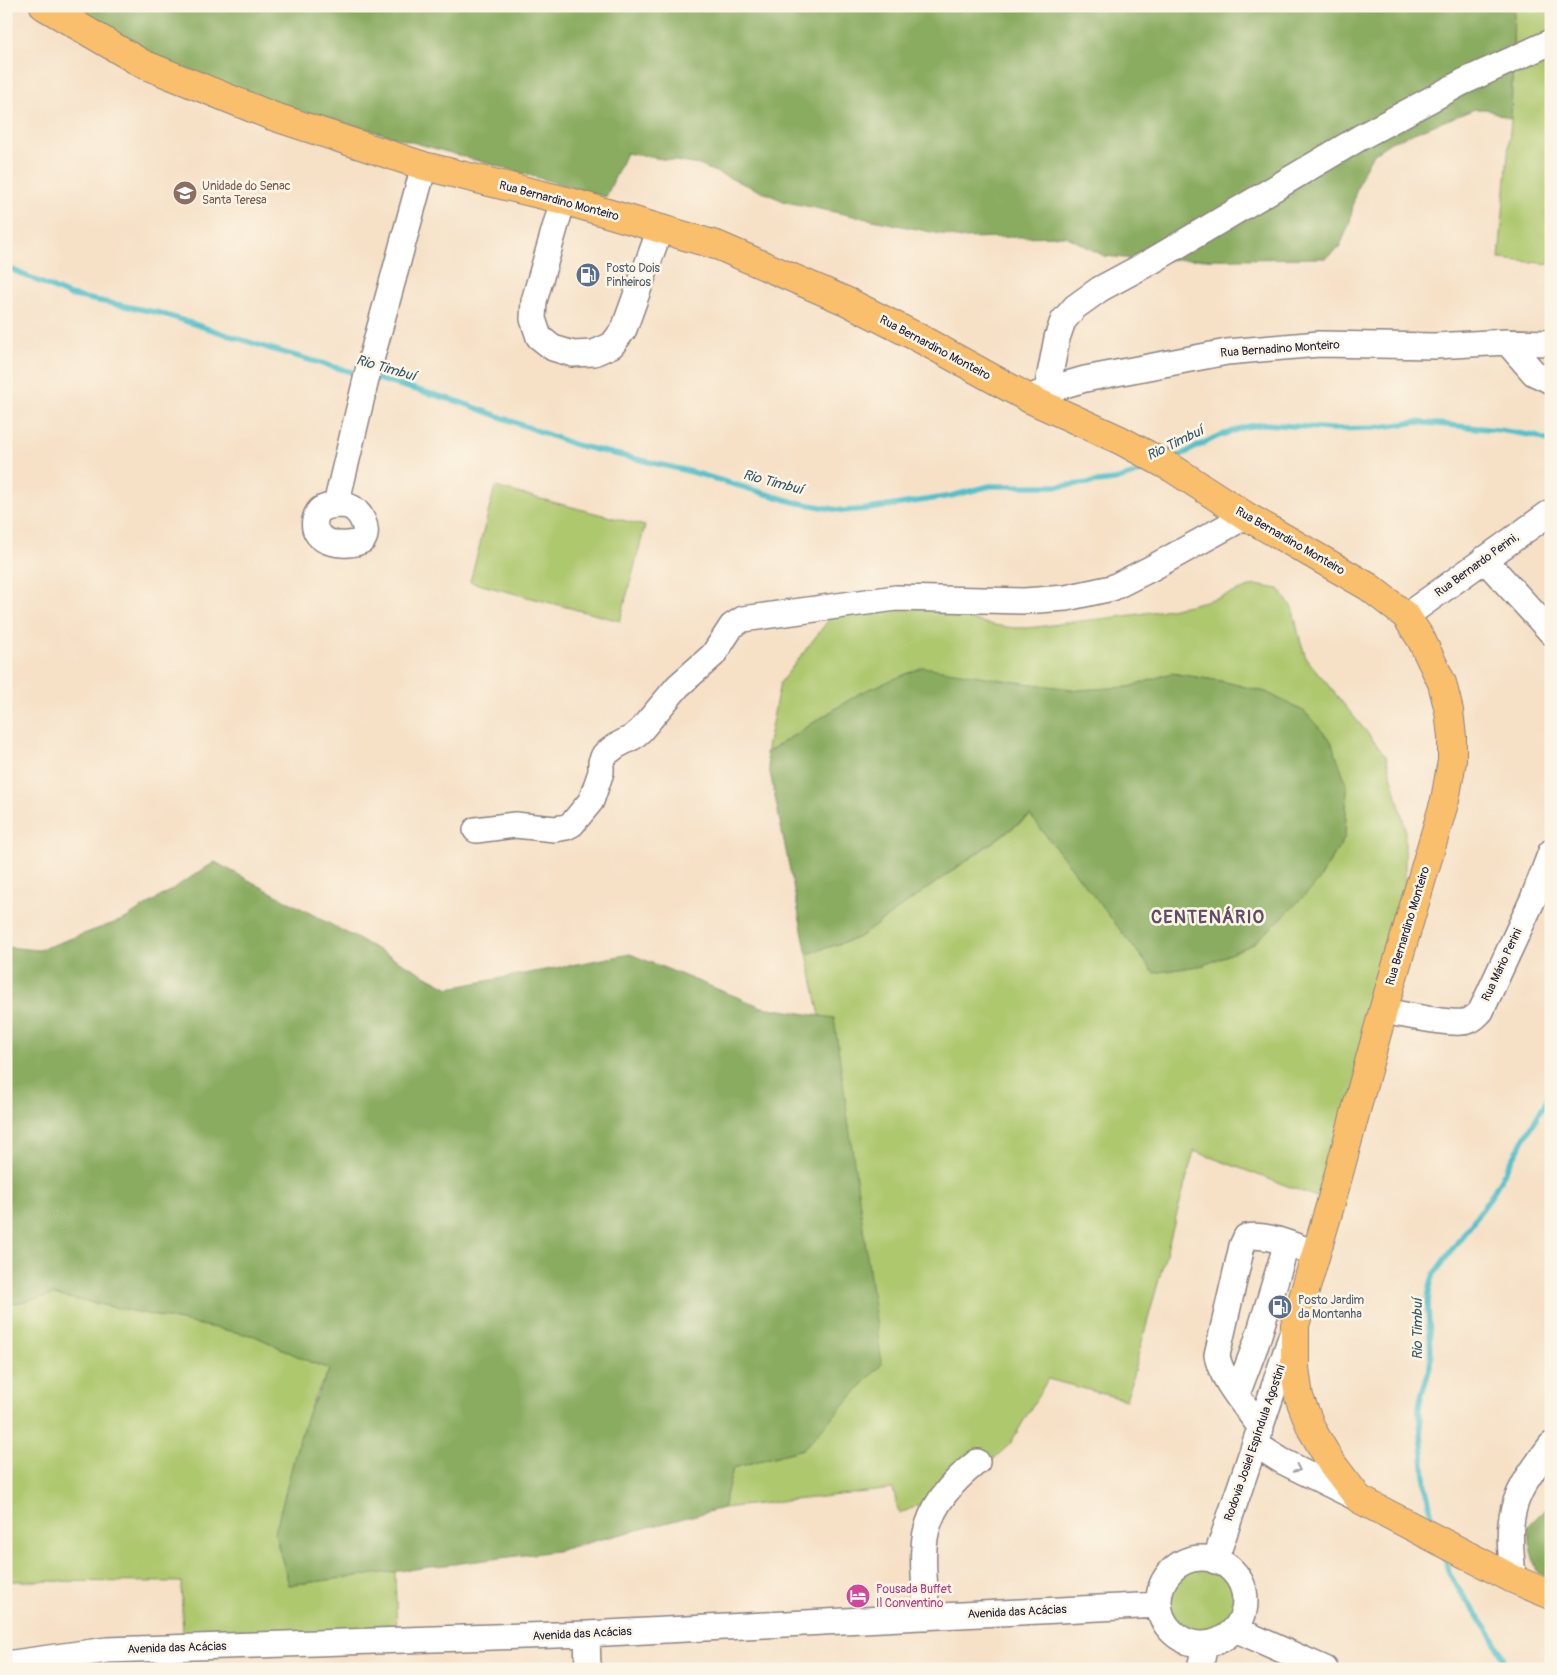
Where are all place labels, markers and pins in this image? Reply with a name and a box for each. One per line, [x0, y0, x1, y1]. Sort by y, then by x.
place label: Unidade do Senac Santa Teresa [202, 179, 291, 208]
school or university icon: Unidade do Senac Santa Teresa [172, 180, 198, 206]
place label: Posto Dois Pinheiros [606, 261, 660, 290]
fuel station icon: Posto Dois Pinheiros [575, 262, 601, 288]
place label: Posto Jardim da Montanha [1298, 1293, 1364, 1322]
fuel station icon: Posto Jardim da Montanha [1267, 1294, 1293, 1320]
place label: Pousada Buffet Il Conventino [876, 1582, 952, 1611]
hotel icon: Pousada Buffet Il Conventino [845, 1583, 871, 1609]

